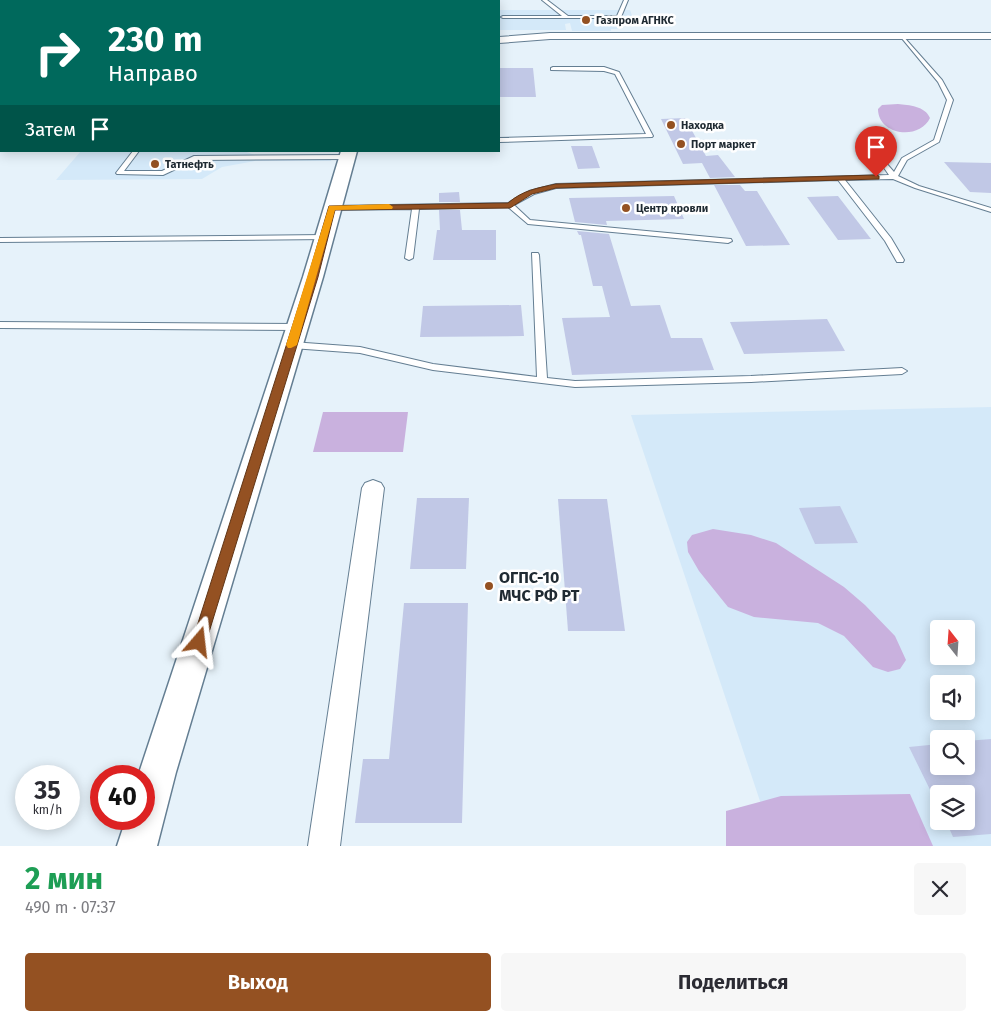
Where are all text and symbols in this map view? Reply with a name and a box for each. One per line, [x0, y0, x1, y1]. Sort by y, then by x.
marker: Газпром АГНКС [580, 14, 592, 26]
place label: Газпром АГНКС [596, 14, 674, 27]
text: 230 m [108, 18, 202, 60]
icon: right [25, 20, 90, 85]
text: Направо [108, 60, 198, 87]
icon: arrive [86, 115, 114, 143]
text: Затем [25, 118, 76, 141]
marker: Находка [665, 119, 677, 131]
place label: Находка [681, 119, 724, 132]
pin [855, 126, 897, 177]
icon: arrive [862, 133, 890, 161]
marker: Порт маркет [675, 138, 687, 150]
place label: Порт маркет [691, 138, 756, 151]
marker: Татнефть [149, 158, 161, 170]
place label: Татнефть [165, 158, 214, 171]
marker: Центр кровли [620, 202, 632, 214]
place label: Центр кровли [636, 202, 708, 215]
place label: ОГПС-10 МЧС РФ РТ [499, 568, 580, 605]
marker: ОГПС-10 МЧС РФ РТ [483, 580, 495, 592]
position arrow [172, 615, 224, 667]
north arrow [930, 620, 975, 665]
map controls [930, 620, 975, 830]
button: sound [930, 675, 975, 720]
button: search [930, 730, 975, 775]
speed limit sign: 40 [90, 765, 155, 830]
text: 35 [34, 776, 61, 806]
button: layers [930, 785, 975, 830]
text: km/h [33, 803, 62, 817]
text: 2 мин [25, 861, 103, 897]
button: close [914, 863, 966, 915]
text: 490 m · 07:37 [25, 898, 116, 917]
button: Выход [25, 953, 491, 1011]
button: Поделиться [501, 953, 966, 1011]

